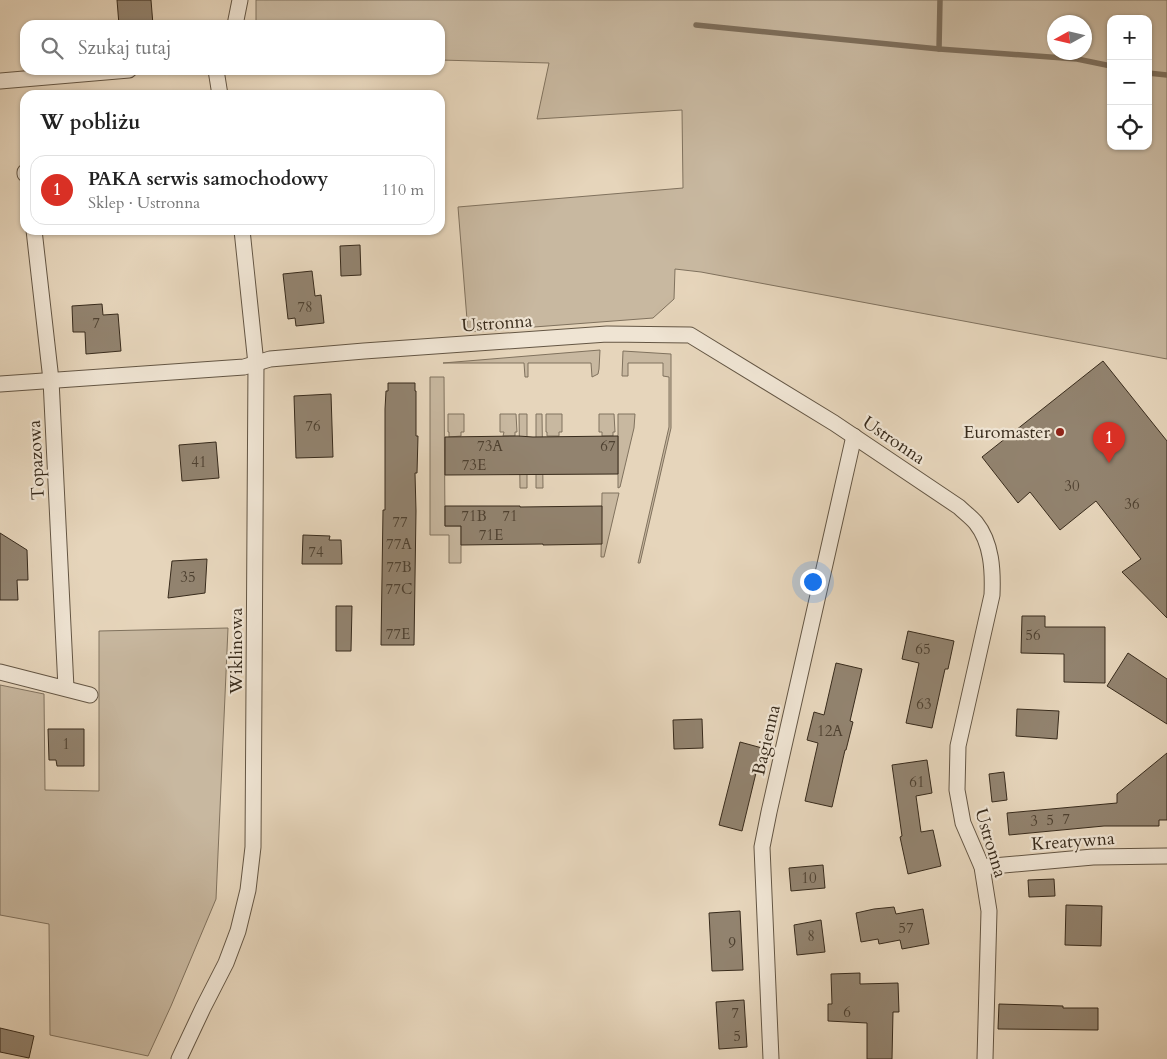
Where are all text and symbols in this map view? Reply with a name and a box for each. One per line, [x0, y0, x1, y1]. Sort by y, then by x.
north arrow [1047, 15, 1092, 60]
map controls [1107, 15, 1152, 150]
button: + [1107, 15, 1152, 60]
search box [20, 20, 445, 75]
icon: search [38, 34, 66, 62]
text: Szukaj tutaj [78, 35, 171, 61]
button: − [1107, 60, 1152, 105]
button: locate [1107, 105, 1152, 150]
text: W pobliżu [40, 108, 141, 137]
text: PAKA serwis samochodowy [88, 166, 328, 192]
text: 1 [53, 179, 61, 201]
text: 110 m [382, 179, 424, 201]
text: Sklep · Ustronna [88, 192, 200, 214]
house number: 78 [297, 297, 313, 317]
street label: Ustronna [461, 309, 534, 338]
house number: 7 [92, 313, 100, 333]
street label: Ustronna [857, 410, 930, 471]
house number: 76 [305, 416, 321, 436]
street label: Topazowa [22, 419, 51, 501]
place label: Euromaster [963, 420, 1050, 445]
pin: 1 [1093, 422, 1125, 463]
marker: Euromaster [1054, 426, 1066, 438]
house number: 73A [477, 436, 503, 456]
house number: 67 [600, 436, 616, 456]
house number: 41 [191, 452, 207, 472]
house number: 73E [462, 455, 486, 475]
house number: 30 [1064, 476, 1080, 496]
house number: 36 [1124, 494, 1140, 514]
house number: 71B [461, 506, 487, 526]
house number: 71 [502, 506, 518, 526]
house number: 77 [392, 512, 408, 532]
house number: 71E [479, 525, 503, 545]
house number: 77A [386, 534, 412, 554]
house number: 74 [308, 542, 324, 562]
house number: 77B [386, 557, 412, 577]
house number: 35 [180, 567, 196, 587]
your location [800, 569, 826, 595]
house number: 77C [386, 579, 412, 599]
street label: Wiklinowa [224, 608, 249, 695]
house number: 77E [386, 624, 410, 644]
house number: 56 [1025, 625, 1041, 645]
house number: 65 [915, 639, 931, 659]
house number: 63 [916, 694, 932, 714]
street label: Bagienna [746, 702, 787, 778]
house number: 12A [817, 721, 843, 741]
house number: 1 [62, 734, 70, 754]
house number: 61 [909, 772, 925, 792]
street label: Ustronna [968, 806, 1013, 881]
house number: 7 [1062, 809, 1070, 829]
house number: 5 [1046, 810, 1054, 830]
house number: 3 [1030, 811, 1038, 831]
street label: Kreatywna [1030, 826, 1116, 857]
house number: 10 [801, 868, 817, 888]
house number: 57 [898, 918, 914, 938]
house number: 8 [807, 926, 815, 946]
house number: 9 [728, 933, 736, 953]
house number: 6 [843, 1002, 851, 1022]
house number: 7 [731, 1003, 739, 1023]
house number: 5 [733, 1026, 741, 1046]

